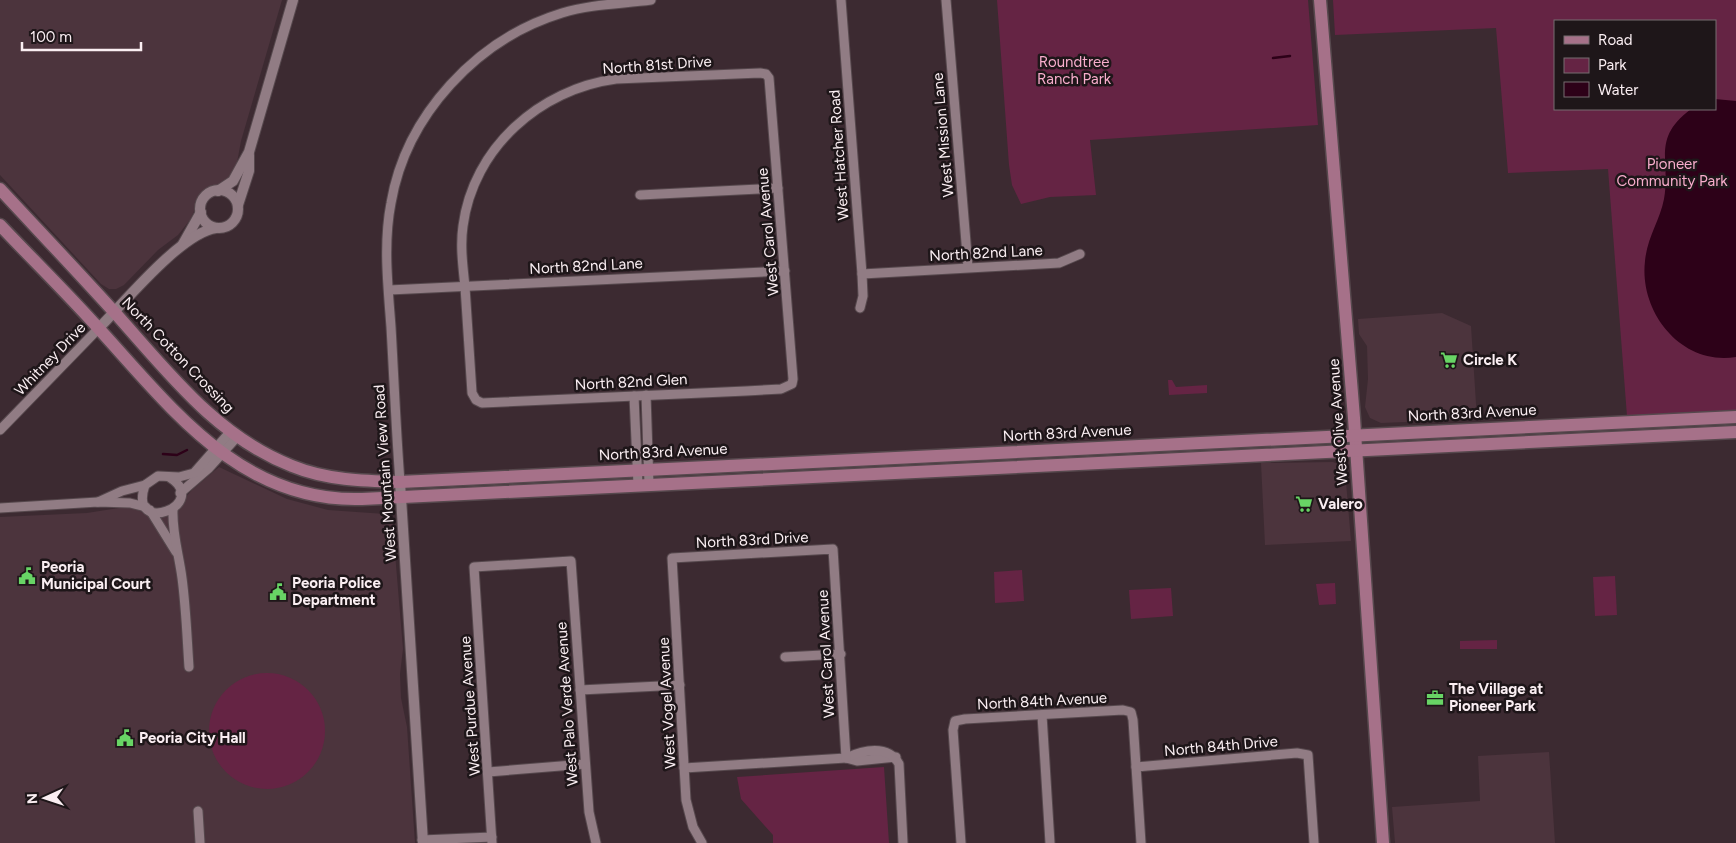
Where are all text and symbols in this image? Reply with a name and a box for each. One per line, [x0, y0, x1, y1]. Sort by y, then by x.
scale bar [22, 20, 141, 52]
legend [1554, 20, 1716, 110]
text: 100 m [30, 28, 72, 46]
text: Road [1598, 31, 1633, 49]
street label: North 81st Drive [602, 52, 712, 78]
park label: Roundtree Ranch Park [1037, 53, 1112, 88]
text: Park [1598, 56, 1627, 74]
street label: West Mission Lane [929, 72, 957, 198]
text: Water [1598, 81, 1638, 99]
street label: West Hatcher Road [825, 89, 853, 221]
park label: Pioneer Community Park [1616, 155, 1728, 190]
street label: West Carol Avenue [753, 167, 783, 297]
street label: North 82nd Lane [929, 241, 1043, 265]
street label: North 82nd Lane [529, 254, 643, 278]
street label: North Cotton Crossing [118, 293, 238, 417]
street label: Whitney Drive [11, 319, 89, 399]
supermarket icon: Circle K [1439, 350, 1459, 370]
place label: Circle K [1463, 351, 1517, 369]
street label: West Olive Avenue [1325, 358, 1351, 486]
street label: North 82nd Glen [574, 370, 688, 394]
street label: West Mountain View Road [370, 384, 400, 562]
street label: North 83rd Avenue [1407, 401, 1537, 425]
street label: North 83rd Avenue [1002, 421, 1132, 445]
street label: North 83rd Avenue [598, 440, 728, 464]
supermarket icon: Valero [1294, 494, 1314, 514]
place label: Valero [1318, 495, 1363, 513]
street label: North 83rd Drive [695, 528, 809, 552]
place label: Peoria Municipal Court [41, 558, 151, 593]
public building icon: Peoria Municipal Court [17, 566, 37, 586]
place label: Peoria Police Department [292, 574, 382, 609]
public building icon: Peoria Police Department [268, 582, 288, 602]
street label: West Carol Avenue [814, 589, 838, 719]
street label: West Palo Verde Avenue [552, 621, 582, 787]
street label: West Purdue Avenue [456, 635, 484, 777]
street label: West Vogel Avenue [655, 637, 679, 769]
place label: The Village at Pioneer Park [1449, 680, 1543, 715]
office icon: The Village at Pioneer Park [1425, 688, 1445, 708]
street label: North 84th Avenue [977, 689, 1107, 713]
public building icon: Peoria City Hall [115, 728, 135, 748]
place label: Peoria City Hall [139, 729, 246, 747]
street label: North 84th Drive [1163, 732, 1279, 760]
north arrow [20, 773, 70, 823]
text: N [24, 793, 41, 805]

